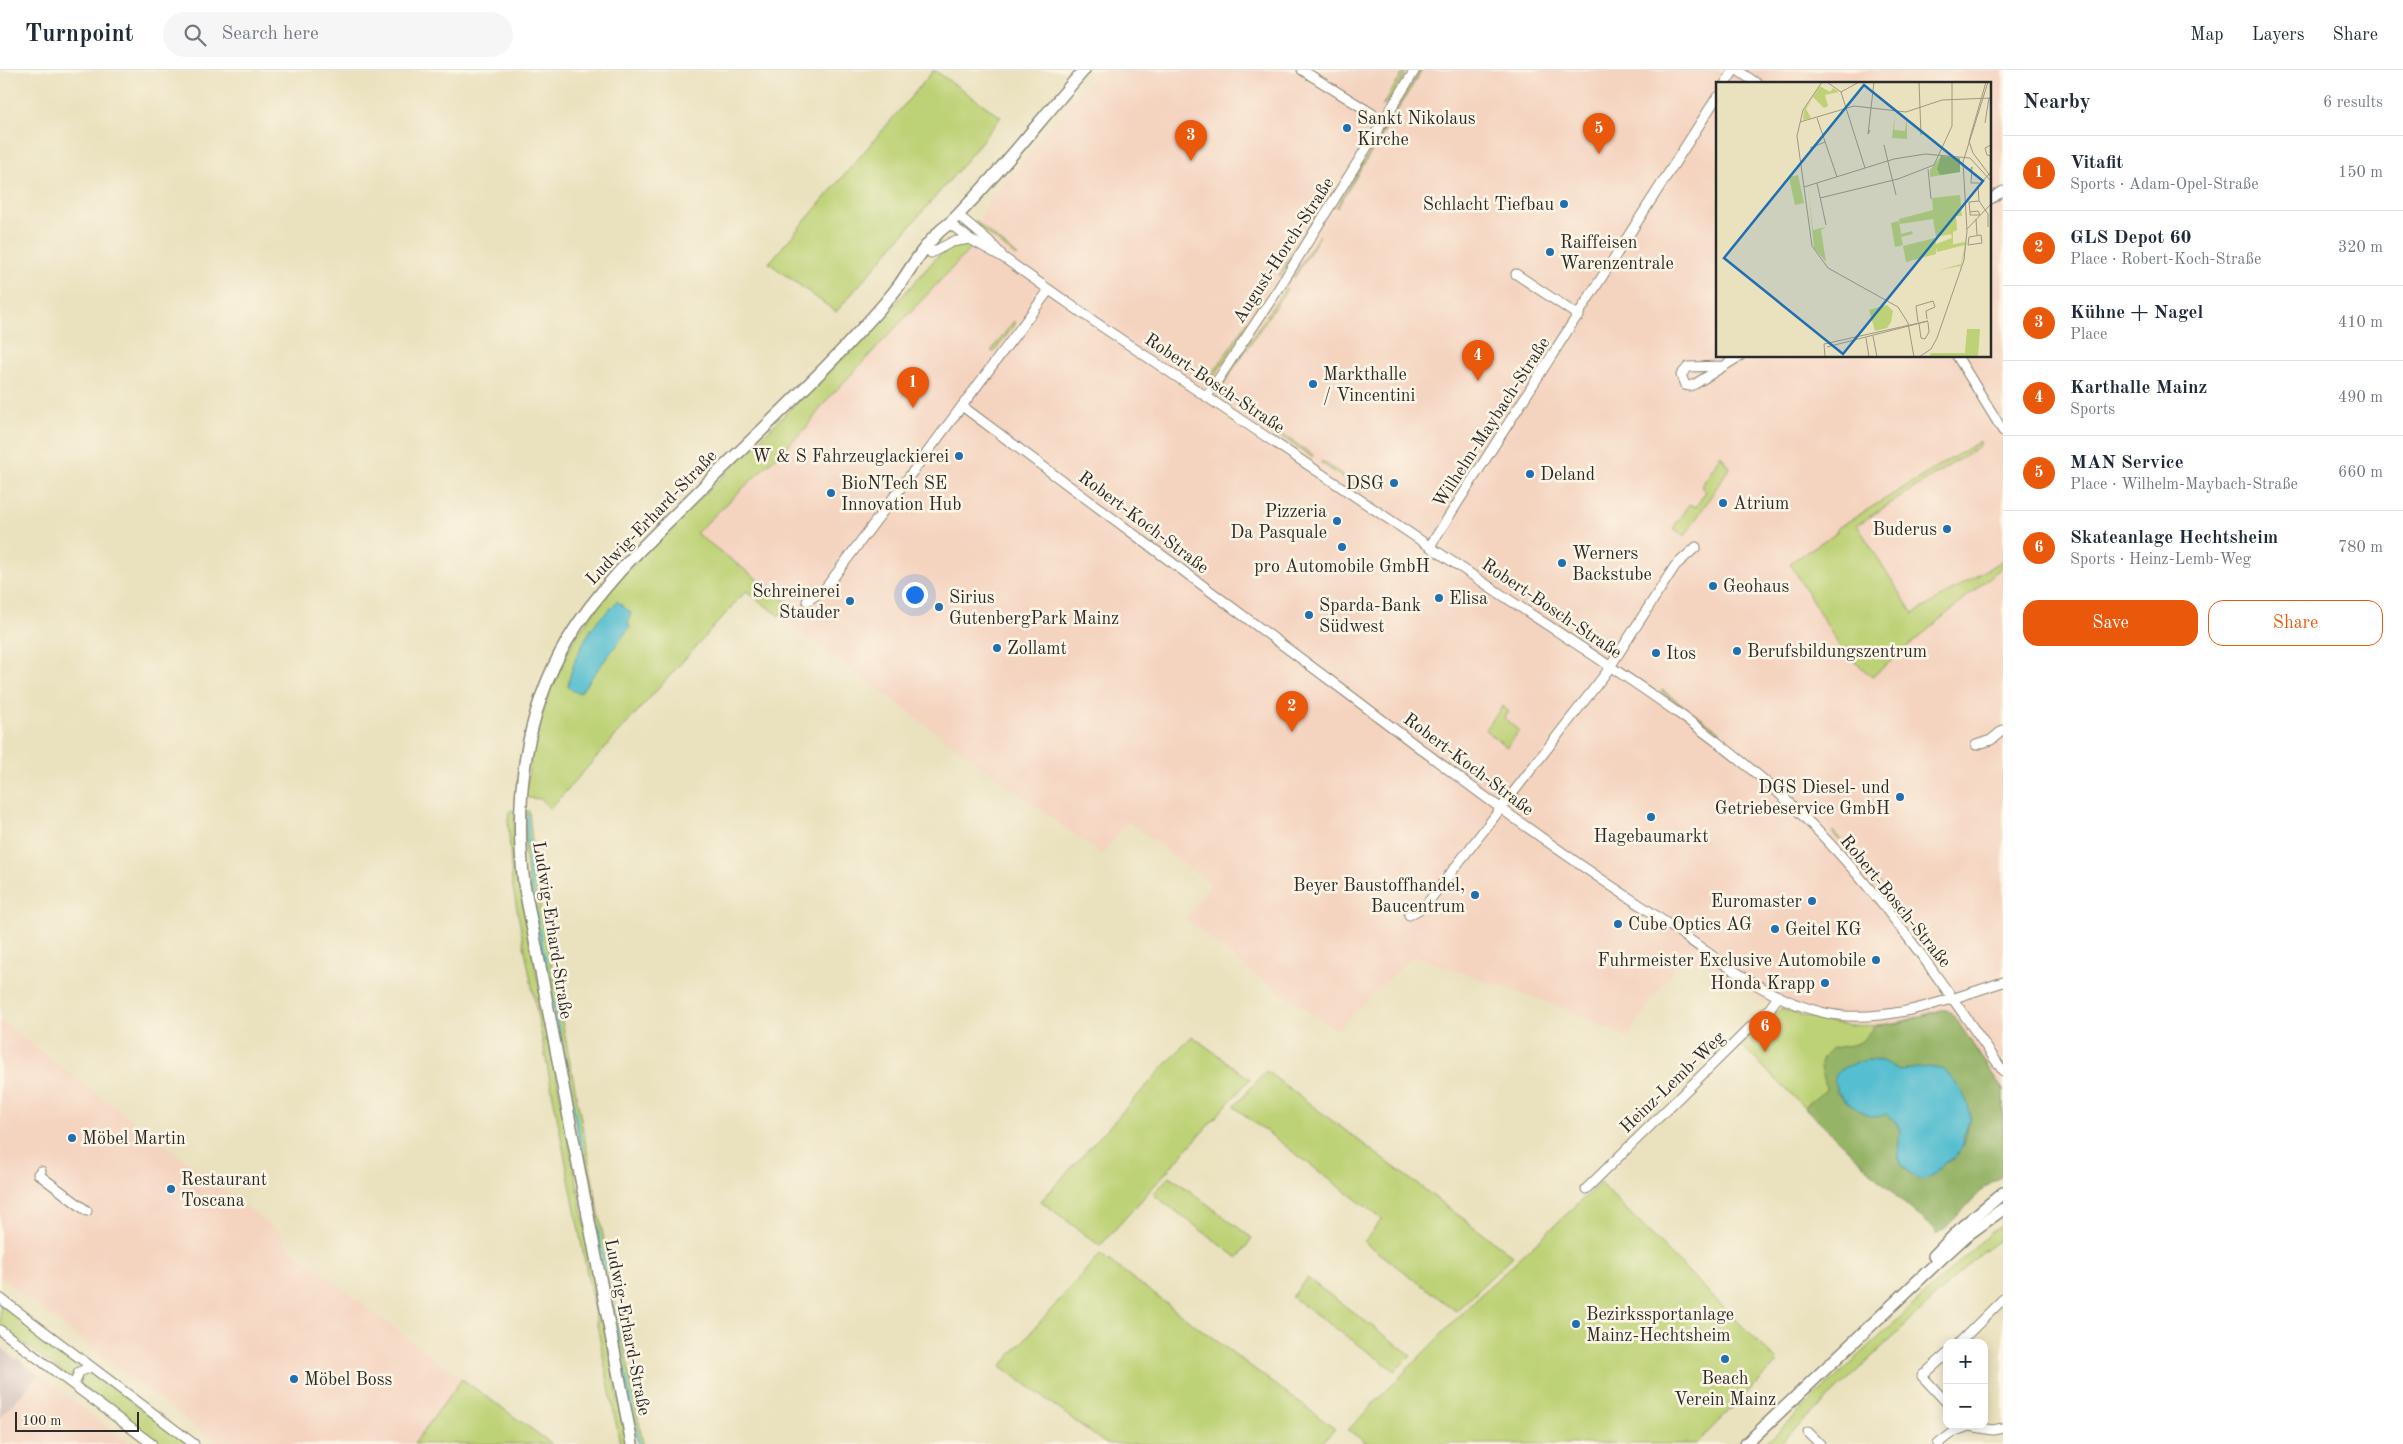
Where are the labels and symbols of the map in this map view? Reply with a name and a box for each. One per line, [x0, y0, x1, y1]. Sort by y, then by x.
inset map [1716, 82, 1990, 358]
place label: Sankt Nikolaus Kirche [1357, 110, 1476, 149]
pin: 5 [1583, 113, 1615, 154]
pin: 3 [1175, 120, 1207, 161]
marker: Sankt Nikolaus Kirche [1341, 122, 1353, 134]
street label: August-Horch-Straße [1230, 174, 1338, 327]
place label: Schlacht Tiefbau [1423, 196, 1554, 214]
marker: Schlacht Tiefbau [1558, 198, 1570, 210]
place label: Raiffeisen Warenzentrale [1560, 234, 1674, 273]
marker: Raiffeisen Warenzentrale [1544, 246, 1556, 258]
street label: Robert-Bosch-Straße [1141, 330, 1288, 437]
street label: Wilhelm-Maybach-Straße [1430, 334, 1554, 511]
pin: 4 [1462, 340, 1494, 381]
place label: Markthalle / Vincentini [1323, 366, 1416, 405]
pin: 1 [897, 367, 929, 408]
marker: Markthalle / Vincentini [1307, 378, 1319, 390]
street label: Ludwig-Erhard-Straße [583, 447, 721, 589]
place label: W & S Fahrzeuglackierei [752, 448, 949, 466]
marker: W & S Fahrzeuglackierei [953, 450, 965, 462]
place label: Deland [1540, 466, 1595, 484]
street label: Robert-Koch-Straße [1075, 468, 1212, 578]
marker: Deland [1524, 468, 1536, 480]
place label: BioNTech SE Innovation Hub [841, 475, 961, 514]
place label: DSG [1346, 475, 1384, 493]
marker: DSG [1388, 477, 1400, 489]
marker: BioNTech SE Innovation Hub [825, 487, 837, 499]
place label: Atrium [1733, 495, 1789, 513]
marker: Atrium [1717, 497, 1729, 509]
place label: Pizzeria Da Pasquale [1230, 503, 1327, 542]
marker: Pizzeria Da Pasquale [1331, 515, 1343, 527]
place label: Buderus [1872, 521, 1937, 539]
marker: Buderus [1941, 523, 1953, 535]
marker: pro Automobile GmbH [1336, 541, 1348, 553]
place label: Werners Backstube [1572, 545, 1652, 584]
street label: Robert-Bosch-Straße [1478, 555, 1625, 662]
marker: Werners Backstube [1556, 557, 1568, 569]
place label: pro Automobile GmbH [1254, 558, 1430, 576]
place label: Geohaus [1723, 578, 1789, 596]
marker: Geohaus [1707, 580, 1719, 592]
your location [902, 582, 928, 608]
place label: Schreinerei Stauder [752, 583, 841, 622]
place label: Sirius GutenbergPark Mainz [949, 589, 1119, 628]
place label: Elisa [1449, 590, 1488, 608]
marker: Elisa [1433, 592, 1445, 604]
marker: Schreinerei Stauder [844, 595, 856, 607]
place label: Sparda-Bank Südwest [1319, 597, 1421, 636]
marker: Sirius GutenbergPark Mainz [933, 601, 945, 613]
marker: Sparda-Bank Südwest [1303, 609, 1315, 621]
place label: Zollamt [1007, 640, 1067, 658]
marker: Zollamt [991, 642, 1003, 654]
place label: Berufsbildungszentrum [1747, 643, 1927, 661]
place label: Itos [1666, 645, 1696, 663]
marker: Berufsbildungszentrum [1731, 645, 1743, 657]
marker: Itos [1650, 647, 1662, 659]
pin: 2 [1276, 691, 1308, 732]
street label: Robert-Koch-Straße [1400, 710, 1537, 820]
place label: DGS Diesel- und Getriebeservice GmbH [1715, 779, 1890, 818]
marker: DGS Diesel- und Getriebeservice GmbH [1894, 791, 1906, 803]
marker: Hagebaumarkt [1645, 811, 1657, 823]
place label: Hagebaumarkt [1593, 828, 1709, 846]
street label: Robert-Bosch-Straße [1836, 832, 1954, 971]
street label: Ludwig-Erhard-Straße [529, 840, 575, 1020]
place label: Beyer Baustoffhandel, Baucentrum [1293, 877, 1465, 916]
marker: Beyer Baustoffhandel, Baucentrum [1469, 889, 1481, 901]
place label: Euromaster [1711, 893, 1803, 911]
marker: Euromaster [1806, 895, 1818, 907]
place label: Cube Optics AG [1628, 916, 1752, 934]
marker: Cube Optics AG [1612, 918, 1624, 930]
place label: Geitel KG [1785, 921, 1861, 939]
marker: Geitel KG [1769, 923, 1781, 935]
place label: Fuhrmeister Exclusive Automobile [1597, 952, 1866, 970]
marker: Fuhrmeister Exclusive Automobile [1870, 954, 1882, 966]
place label: Honda Krapp [1710, 975, 1815, 993]
marker: Honda Krapp [1819, 977, 1831, 989]
pin: 6 [1749, 1011, 1781, 1052]
street label: Heinz-Lemb-Weg [1617, 1028, 1729, 1137]
place label: Möbel Martin [82, 1130, 186, 1148]
marker: Möbel Martin [66, 1132, 78, 1144]
place label: Restaurant Toscana [181, 1171, 267, 1210]
marker: Restaurant Toscana [165, 1183, 177, 1195]
street label: Ludwig-Erhard-Straße [601, 1237, 653, 1417]
place label: Bezirkssportanlage Mainz-Hechtsheim [1586, 1306, 1734, 1345]
marker: Bezirkssportanlage Mainz-Hechtsheim [1570, 1318, 1582, 1330]
marker: Beach Verein Mainz [1719, 1353, 1731, 1365]
place label: Beach Verein Mainz [1674, 1370, 1776, 1409]
place label: Möbel Boss [304, 1371, 393, 1389]
marker: Möbel Boss [288, 1373, 300, 1385]
scale bar [15, 1409, 139, 1432]

